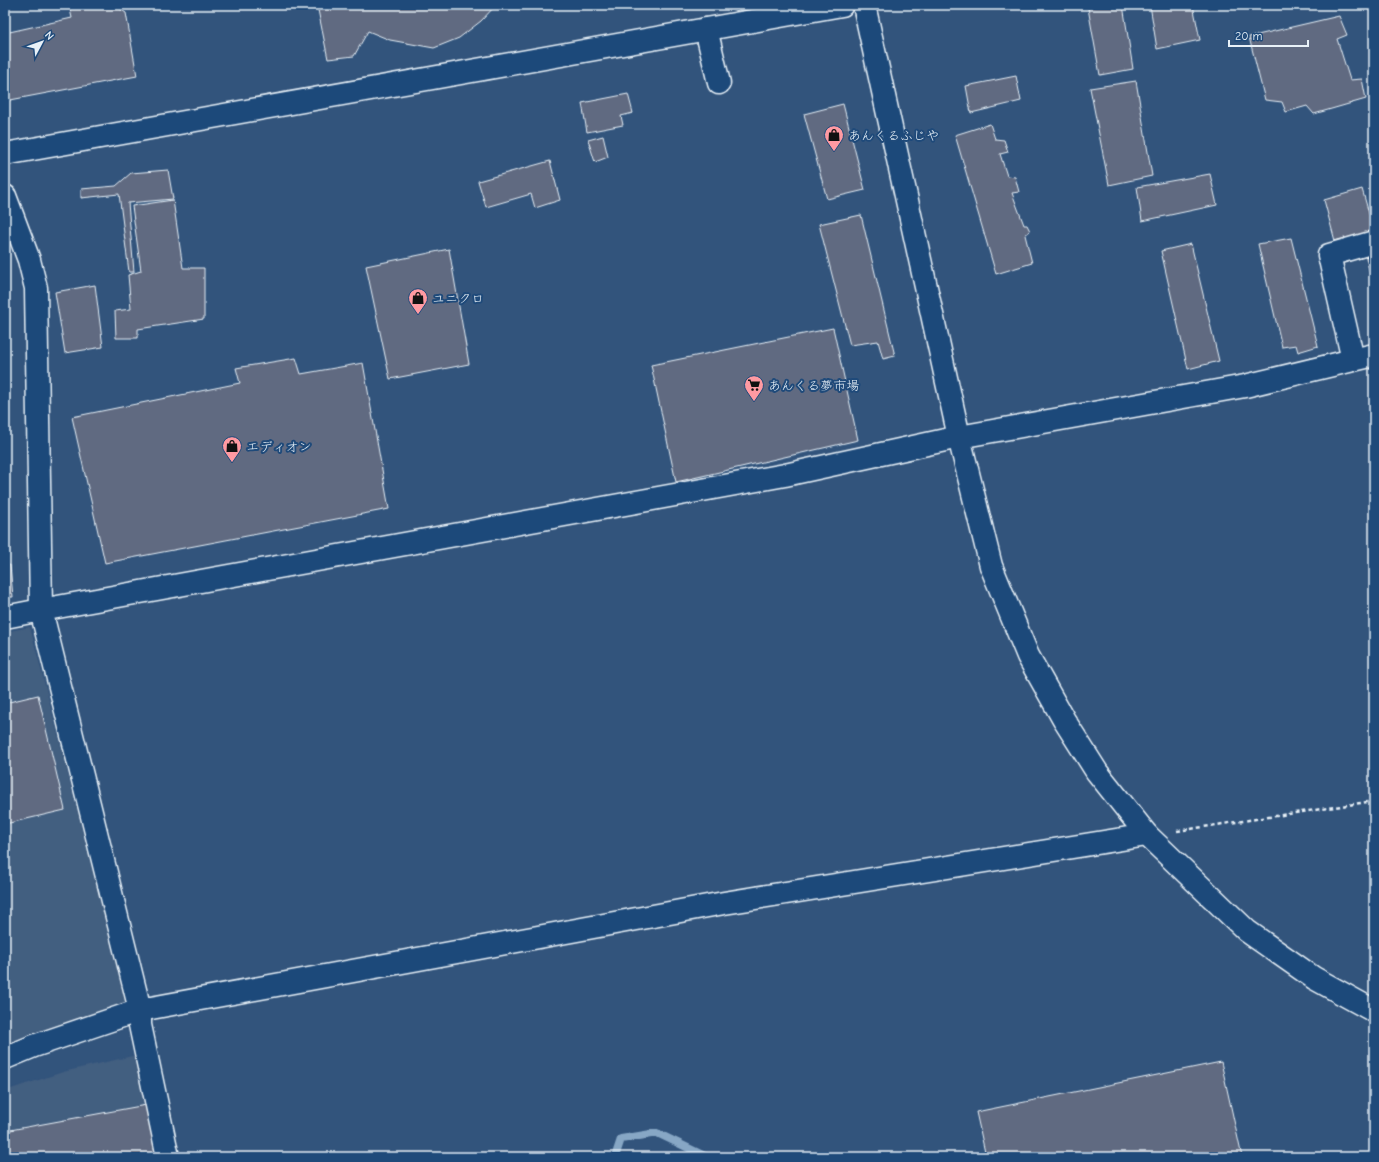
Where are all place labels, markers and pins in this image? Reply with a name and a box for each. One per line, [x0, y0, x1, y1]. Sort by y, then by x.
shop icon: あんくるふじや [823, 124, 845, 152]
place label: あんくるふじや [848, 128, 939, 143]
shop icon: ユニクロ [407, 287, 429, 315]
place label: ユニクロ [432, 291, 484, 306]
supermarket icon: あんくる夢市場 [743, 374, 765, 402]
place label: あんくる夢市場 [768, 378, 859, 393]
shop icon: エディオン [221, 435, 243, 463]
place label: エディオン [246, 439, 312, 454]

